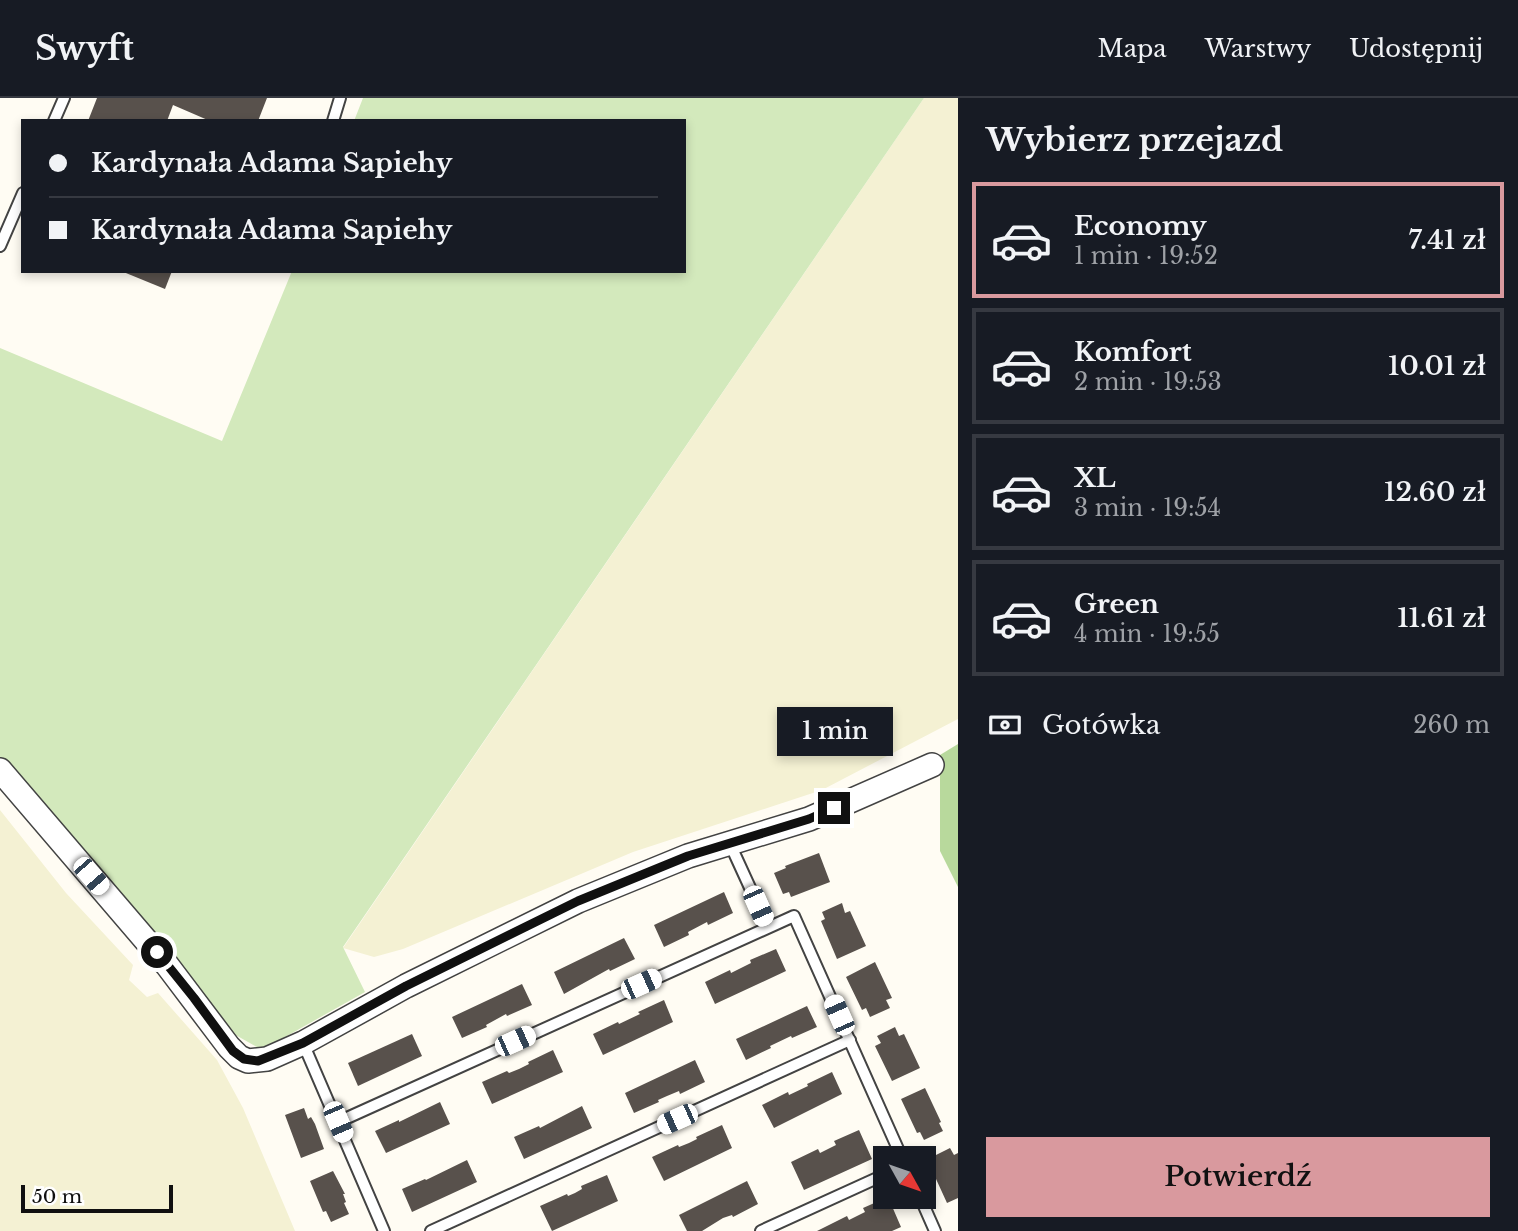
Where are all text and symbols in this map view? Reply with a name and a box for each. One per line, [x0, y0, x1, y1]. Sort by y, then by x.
text: Swyft [35, 28, 134, 69]
text: Mapa [1098, 34, 1167, 63]
text: Warstwy [1205, 34, 1311, 63]
text: Udostępnij [1349, 34, 1483, 63]
text: Wybierz przejazd [986, 120, 1283, 160]
text: Kardynała Adama Sapiehy [91, 147, 452, 179]
icon: car [990, 209, 1053, 272]
text: Economy [1074, 210, 1207, 242]
text: Kardynała Adama Sapiehy [91, 214, 452, 246]
text: 7.41 zł [1409, 224, 1486, 256]
text: 1 min · 19:52 [1074, 242, 1218, 270]
icon: car [990, 335, 1053, 398]
text: Komfort [1074, 336, 1192, 368]
text: 10.01 zł [1388, 350, 1486, 382]
text: 2 min · 19:53 [1074, 368, 1222, 396]
icon: car [990, 461, 1053, 524]
text: XL [1074, 462, 1116, 494]
text: 12.60 zł [1384, 476, 1486, 508]
text: 3 min · 19:54 [1074, 494, 1221, 522]
icon: car [990, 587, 1053, 650]
text: Green [1074, 588, 1159, 620]
text: 11.61 zł [1397, 602, 1486, 634]
text: 4 min · 19:55 [1074, 620, 1220, 648]
callout: 1 min [776, 706, 892, 756]
icon: cash [986, 706, 1024, 744]
text: Gotówka [1042, 709, 1160, 741]
text: 260 m [1413, 711, 1490, 739]
text: 1 min [802, 717, 868, 745]
route end [818, 792, 850, 824]
car [70, 853, 113, 899]
car [740, 883, 777, 929]
route start [141, 936, 173, 968]
car [618, 966, 665, 1002]
car [821, 992, 858, 1038]
car [492, 1023, 539, 1059]
car [321, 1099, 356, 1145]
car [654, 1101, 701, 1137]
button: Potwierdź [986, 1137, 1490, 1217]
north arrow [873, 1146, 936, 1209]
map controls [873, 1146, 936, 1209]
scale bar [21, 1182, 173, 1214]
text: 50 m [32, 1185, 82, 1208]

